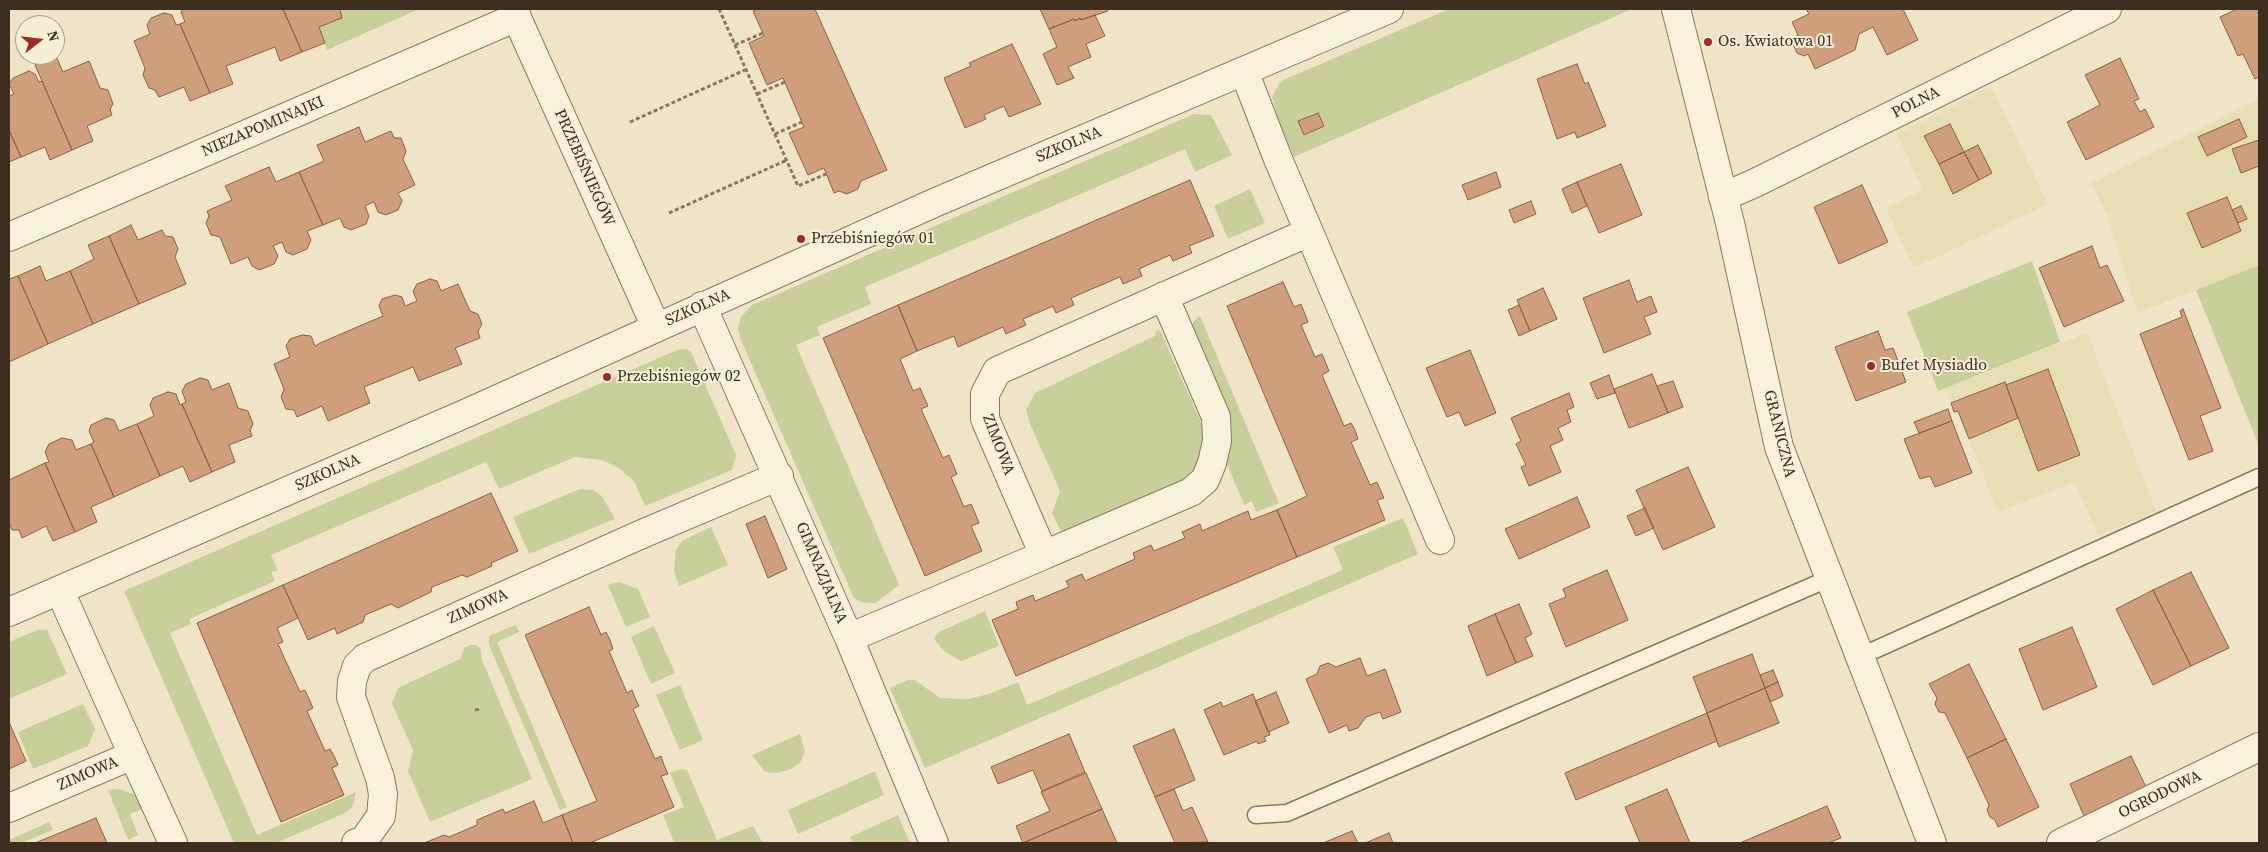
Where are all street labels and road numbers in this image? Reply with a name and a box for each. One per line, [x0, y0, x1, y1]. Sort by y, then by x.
street label: POLNA [1889, 83, 1943, 123]
street label: NIEZAPOMINAJKI [199, 93, 327, 161]
street label: PRZEBIŚNIEGÓW [550, 106, 618, 230]
street label: SZKOLNA [1033, 123, 1105, 167]
street label: SZKOLNA [662, 285, 734, 331]
street label: GRANICZNA [1759, 388, 1799, 480]
street label: ZIMOWA [978, 412, 1018, 478]
street label: SZKOLNA [292, 450, 364, 496]
street label: GIMNAZJALNA [791, 519, 851, 627]
street label: ZIMOWA [445, 585, 511, 629]
street label: ZIMOWA [55, 753, 121, 795]
street label: OGRODOWA [2115, 767, 2205, 823]

